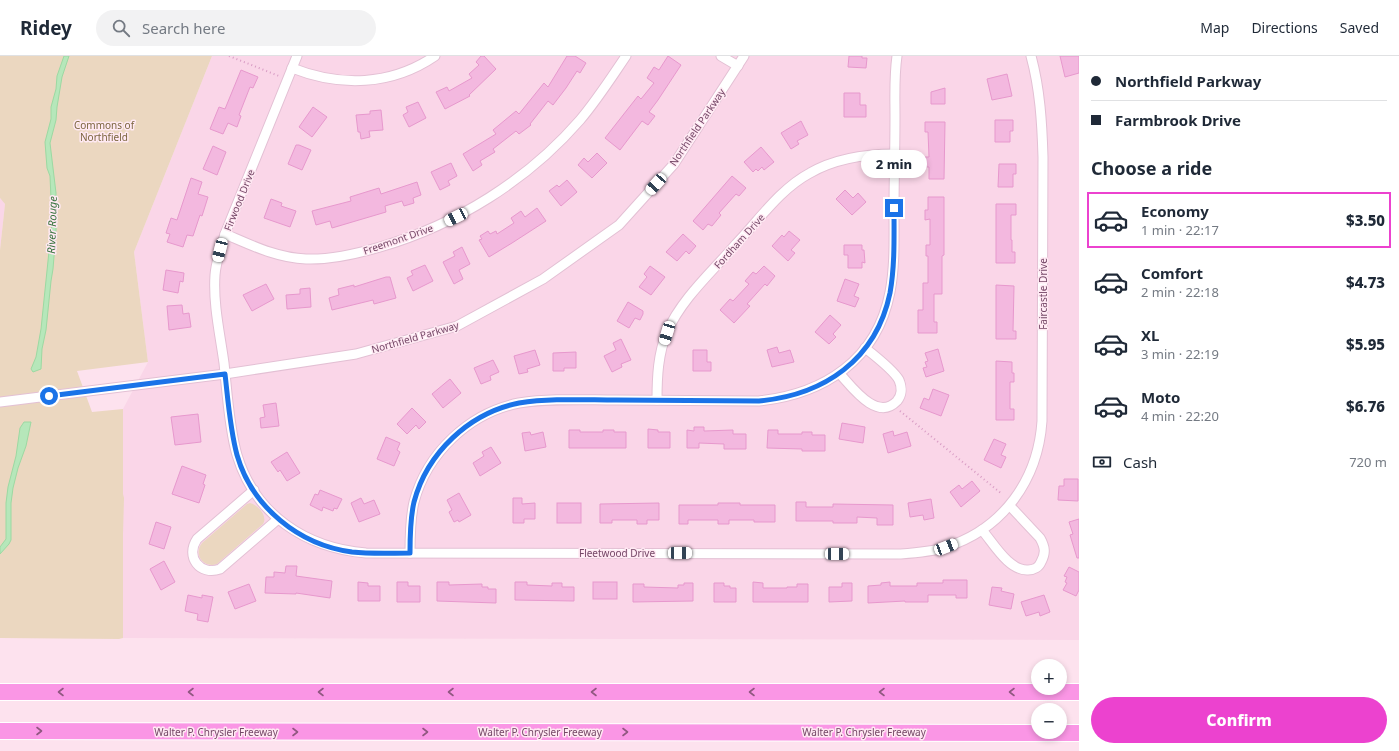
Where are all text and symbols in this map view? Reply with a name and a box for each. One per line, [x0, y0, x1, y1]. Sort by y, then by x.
search box [96, 10, 376, 46]
text: Ridey [20, 15, 72, 41]
icon: search [110, 17, 132, 39]
text: Search here [142, 18, 225, 38]
text: Map [1200, 18, 1229, 37]
text: Directions [1251, 18, 1318, 37]
text: Saved [1340, 18, 1379, 37]
text: Northfield Parkway [1115, 71, 1261, 91]
street label: Northfield Parkway [666, 85, 729, 168]
text: Farmbrook Drive [1115, 110, 1241, 130]
park label: Commons of Northfield [74, 118, 135, 144]
callout: 2 min [861, 150, 927, 178]
text: 2 min [876, 155, 912, 173]
text: Choose a ride [1091, 156, 1212, 180]
street label: Firwood Drive [220, 167, 258, 233]
car [644, 171, 668, 197]
water label: River Rouge [43, 195, 60, 254]
route end [885, 199, 903, 217]
text: Economy [1141, 201, 1209, 221]
icon: car [1093, 202, 1129, 238]
car [443, 206, 469, 228]
street label: Fordham Drive [710, 210, 768, 272]
text: $3.50 [1346, 210, 1385, 230]
street label: Freemont Drive [361, 220, 435, 257]
text: 1 min · 22:17 [1141, 221, 1219, 239]
car [211, 237, 229, 263]
street label: Faircastle Drive [1036, 258, 1050, 330]
text: Comfort [1141, 263, 1203, 283]
icon: car [1093, 264, 1129, 300]
text: $4.73 [1346, 272, 1385, 292]
text: 2 min · 22:18 [1141, 283, 1219, 301]
street label: Northfield Parkway [370, 318, 461, 356]
car [658, 320, 676, 346]
text: XL [1141, 325, 1159, 345]
icon: car [1093, 326, 1129, 362]
text: $5.95 [1346, 334, 1385, 354]
text: 3 min · 22:19 [1141, 345, 1219, 363]
route start [40, 387, 58, 405]
text: Moto [1141, 387, 1180, 407]
icon: car [1093, 388, 1129, 424]
text: $6.76 [1346, 396, 1385, 416]
text: 4 min · 22:20 [1141, 407, 1219, 425]
icon: cash [1091, 451, 1113, 473]
text: Cash [1123, 452, 1157, 472]
text: 720 m [1349, 453, 1387, 471]
car [933, 537, 959, 557]
street label: Fleetwood Drive [579, 546, 655, 560]
car [668, 547, 692, 559]
car [825, 548, 849, 560]
map controls [1031, 659, 1067, 739]
button: + [1031, 659, 1067, 695]
one-way arrow [58, 688, 64, 696]
one-way arrow [188, 688, 194, 696]
one-way arrow [318, 688, 324, 696]
one-way arrow [448, 688, 454, 696]
one-way arrow [591, 688, 597, 696]
one-way arrow [749, 688, 755, 696]
one-way arrow [879, 688, 885, 696]
one-way arrow [1009, 688, 1015, 696]
button: Confirm [1091, 697, 1387, 743]
button: − [1031, 703, 1067, 739]
street label: Walter P. Chrysler Freeway [154, 725, 279, 739]
street label: Walter P. Chrysler Freeway [478, 725, 603, 739]
street label: Walter P. Chrysler Freeway [802, 725, 927, 739]
one-way arrow [36, 727, 42, 735]
one-way arrow [292, 728, 298, 736]
one-way arrow [422, 728, 428, 736]
one-way arrow [622, 728, 628, 736]

